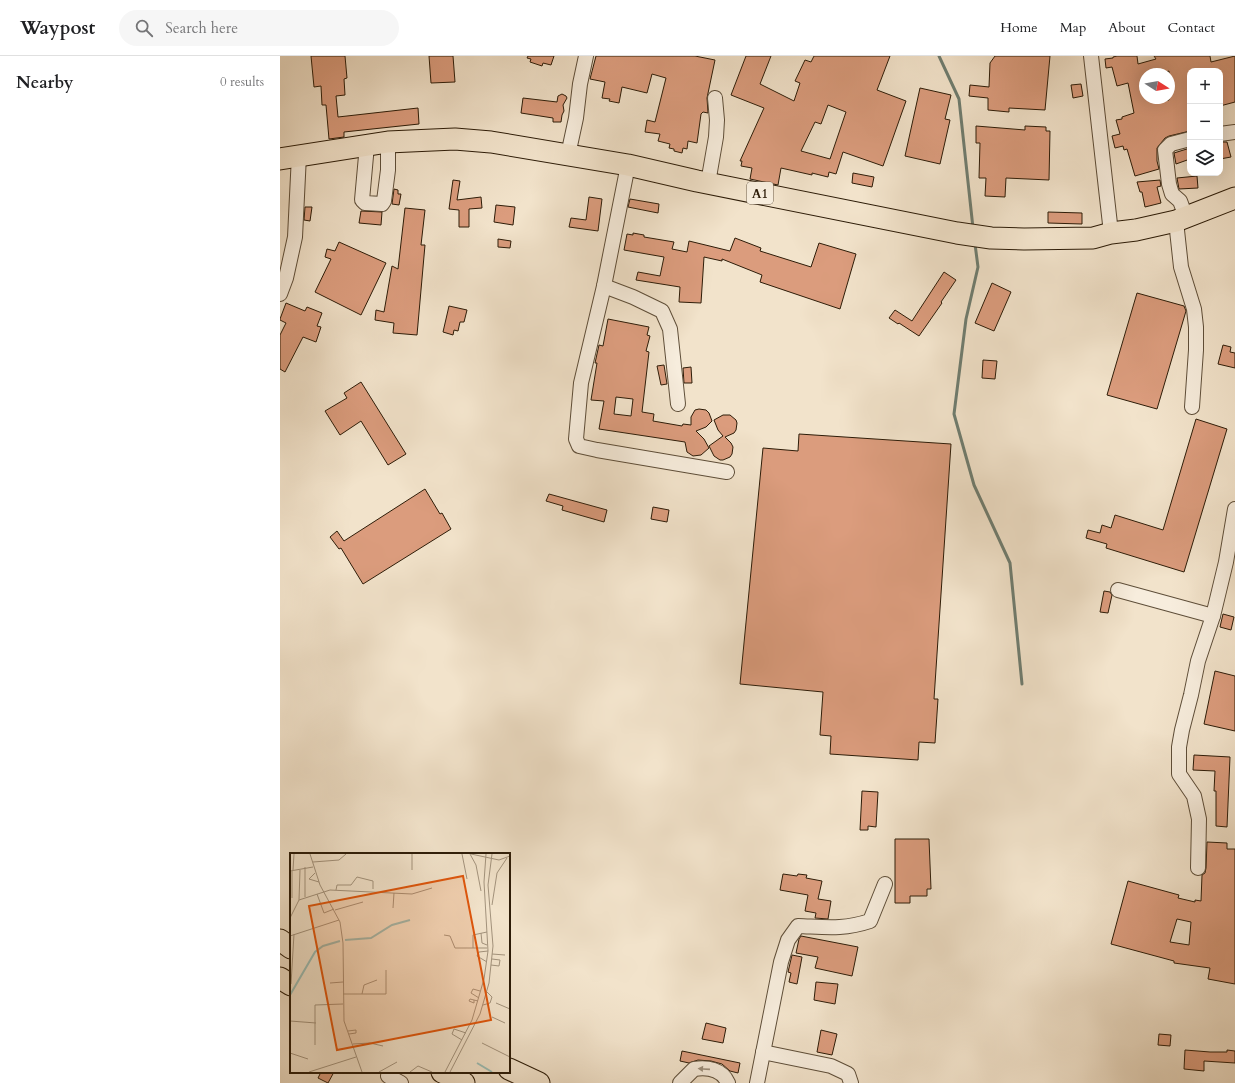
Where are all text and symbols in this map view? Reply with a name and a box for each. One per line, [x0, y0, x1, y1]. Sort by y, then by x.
search box [119, 10, 399, 46]
text: Waypost [20, 15, 95, 41]
icon: search [133, 17, 155, 39]
text: Search here [165, 18, 238, 38]
text: Home [1000, 18, 1038, 37]
text: Map [1060, 18, 1086, 37]
text: About [1108, 18, 1145, 37]
text: Contact [1167, 18, 1215, 37]
north arrow [1139, 68, 1175, 104]
map controls [1187, 68, 1223, 176]
button: + [1187, 68, 1223, 104]
text: Nearby [16, 71, 73, 94]
text: 0 results [220, 73, 264, 91]
button: − [1187, 104, 1223, 140]
button: layers [1187, 140, 1223, 176]
road number: A1 [747, 182, 773, 204]
inset map [290, 853, 510, 1073]
one-way arrow [698, 1065, 710, 1072]

